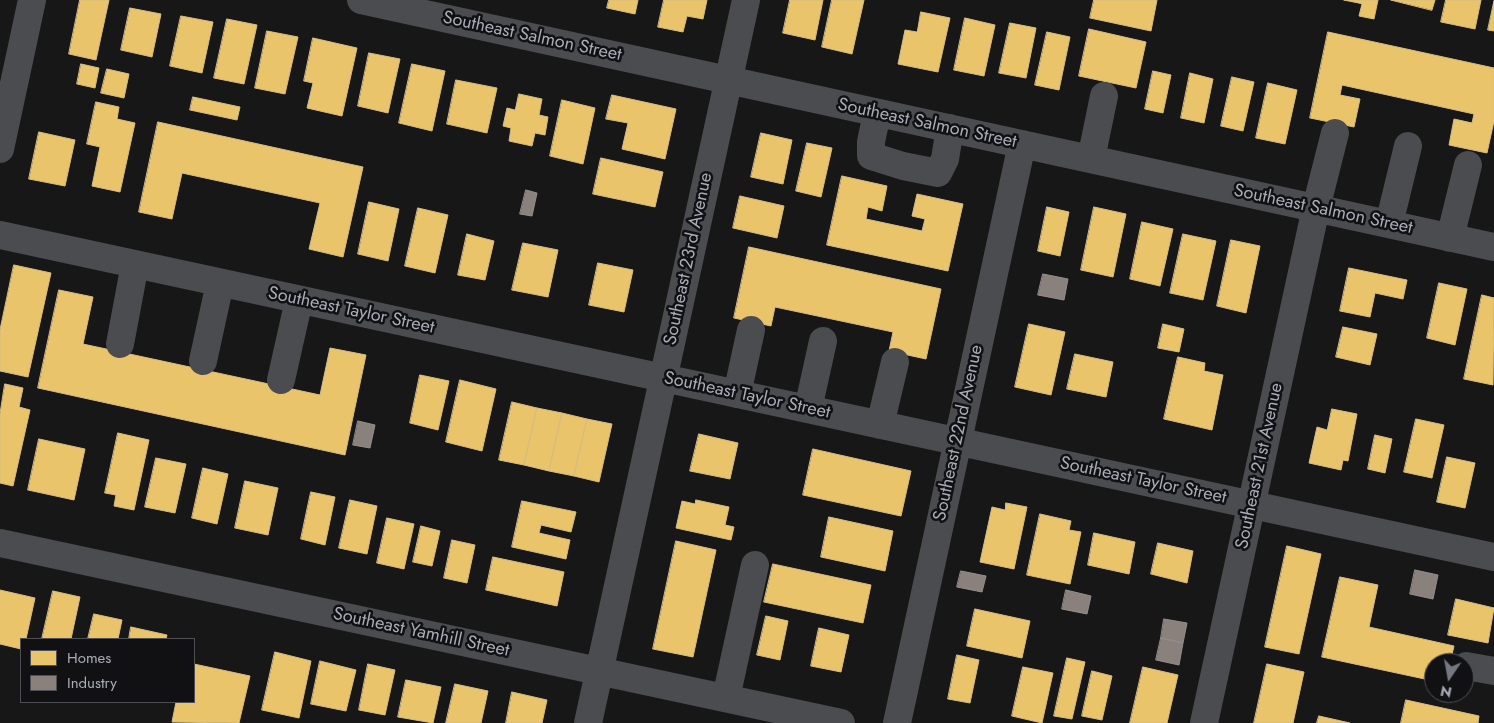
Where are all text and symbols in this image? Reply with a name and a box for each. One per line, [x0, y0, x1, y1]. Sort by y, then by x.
street label: Southeast Salmon Street [441, 8, 623, 66]
street label: Southeast Salmon Street [836, 95, 1018, 153]
street label: Southeast 23rd Avenue [660, 171, 718, 347]
street label: Southeast Salmon Street [1232, 181, 1414, 239]
street label: Southeast Taylor Street [266, 283, 436, 339]
street label: Southeast 22nd Avenue [930, 343, 988, 523]
street label: Southeast Taylor Street [662, 368, 832, 424]
street label: Southeast 21st Avenue [1232, 381, 1288, 551]
street label: Southeast Taylor Street [1058, 453, 1228, 509]
street label: Southeast Yamhill Street [331, 604, 511, 662]
legend [20, 638, 195, 703]
text: Homes [67, 647, 111, 669]
north arrow [1424, 653, 1474, 703]
text: Industry [67, 672, 117, 694]
text: N [1439, 681, 1454, 703]

